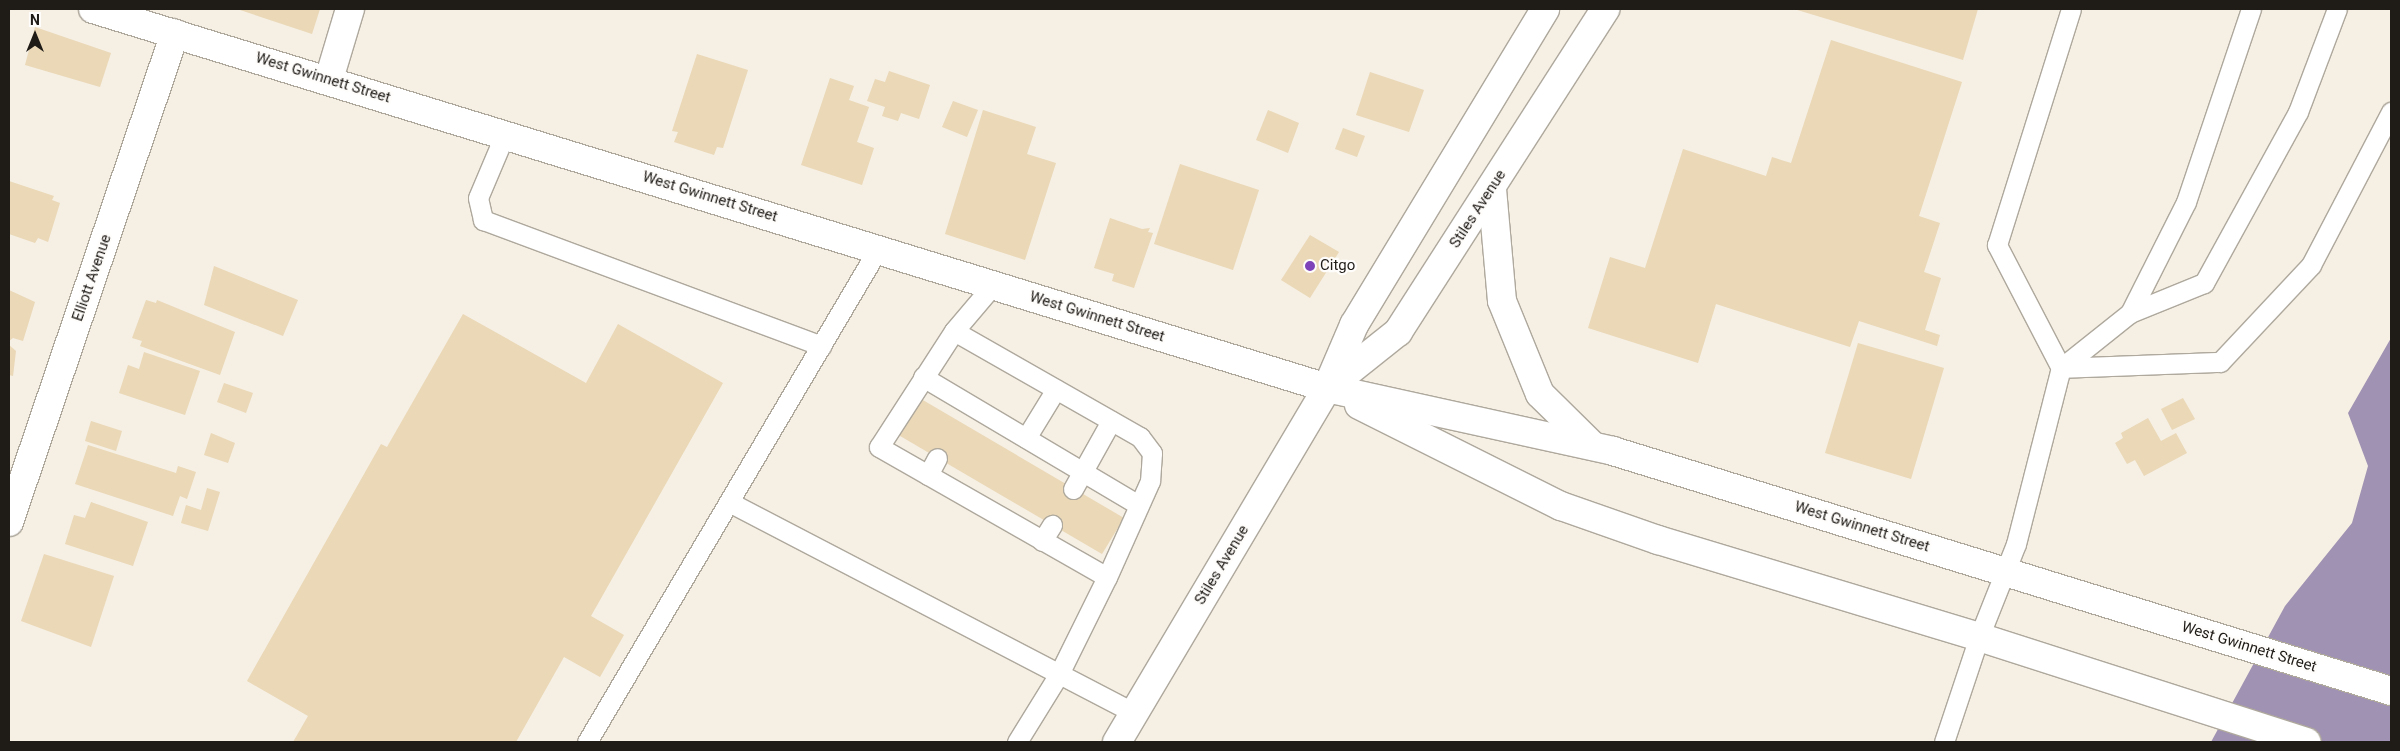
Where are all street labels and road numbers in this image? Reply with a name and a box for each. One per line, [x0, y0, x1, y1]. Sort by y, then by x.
street label: West Gwinnett Street [253, 49, 393, 107]
street label: Stiles Avenue [1446, 167, 1510, 251]
street label: West Gwinnett Street [640, 168, 780, 226]
street label: Elliott Avenue [69, 232, 115, 324]
street label: West Gwinnett Street [1027, 288, 1167, 346]
street label: West Gwinnett Street [1792, 498, 1932, 556]
street label: Stiles Avenue [1191, 522, 1253, 608]
street label: West Gwinnett Street [2179, 618, 2319, 676]

